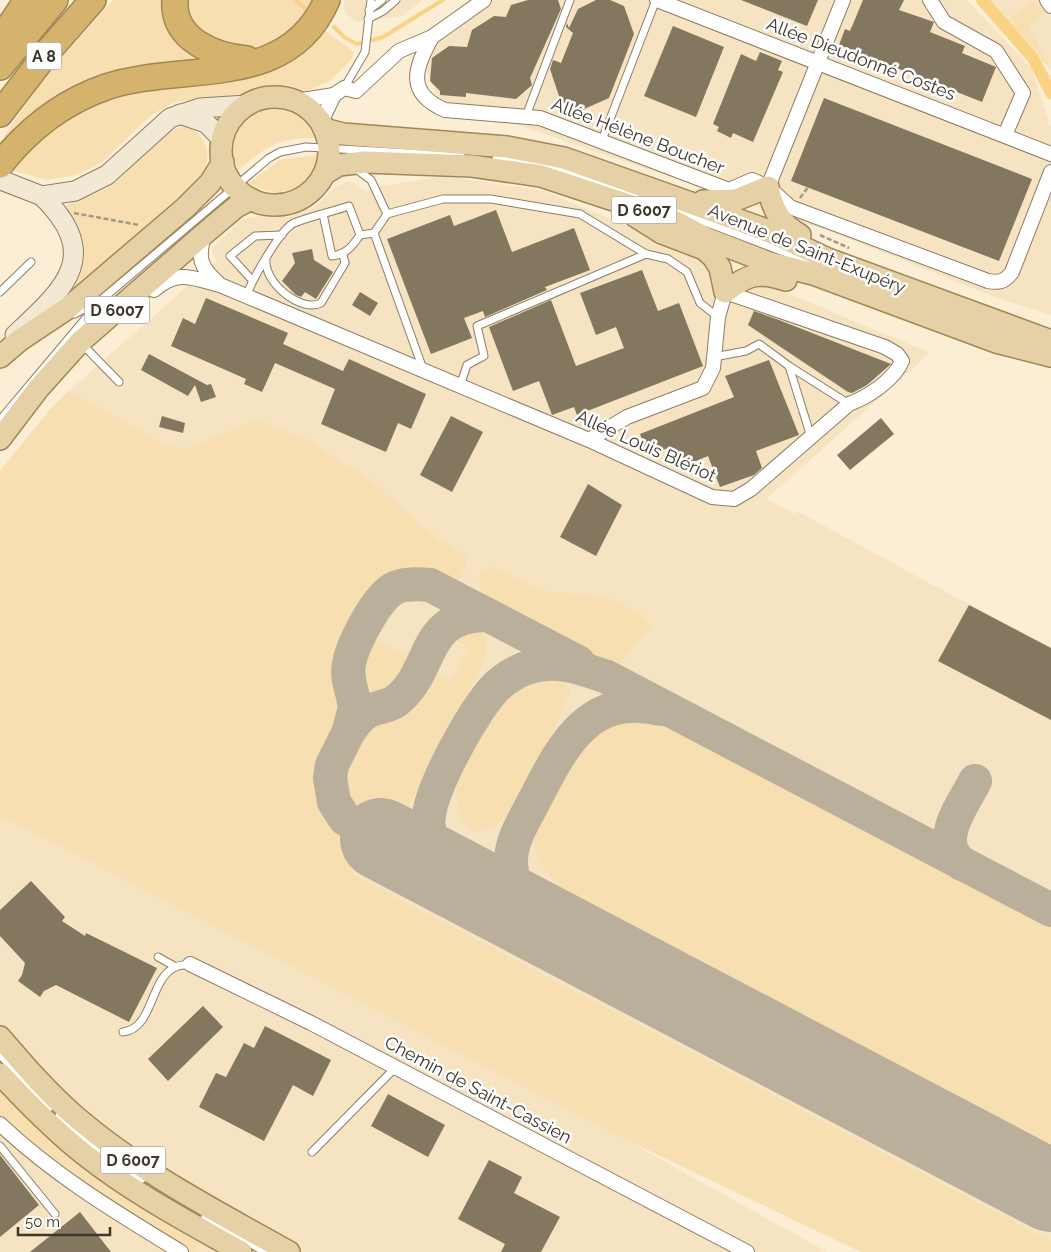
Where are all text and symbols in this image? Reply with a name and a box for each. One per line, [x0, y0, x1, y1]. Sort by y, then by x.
street label: Allée Dieudonné Costes [764, 13, 959, 104]
road number: A 8 [27, 42, 62, 70]
street label: Allée Hélène Boucher [549, 93, 728, 178]
road number: D 6007 [612, 196, 676, 224]
street label: Avenue de Saint-Exupéry [705, 199, 909, 298]
road number: D 6007 [84, 296, 150, 324]
street label: Allée Louis Blériot [573, 405, 719, 486]
street label: Chemin de Saint-Cassien [381, 1031, 575, 1148]
road number: D 6007 [100, 1146, 166, 1174]
scale bar [18, 1204, 110, 1236]
text: 50 m [25, 1213, 60, 1231]

